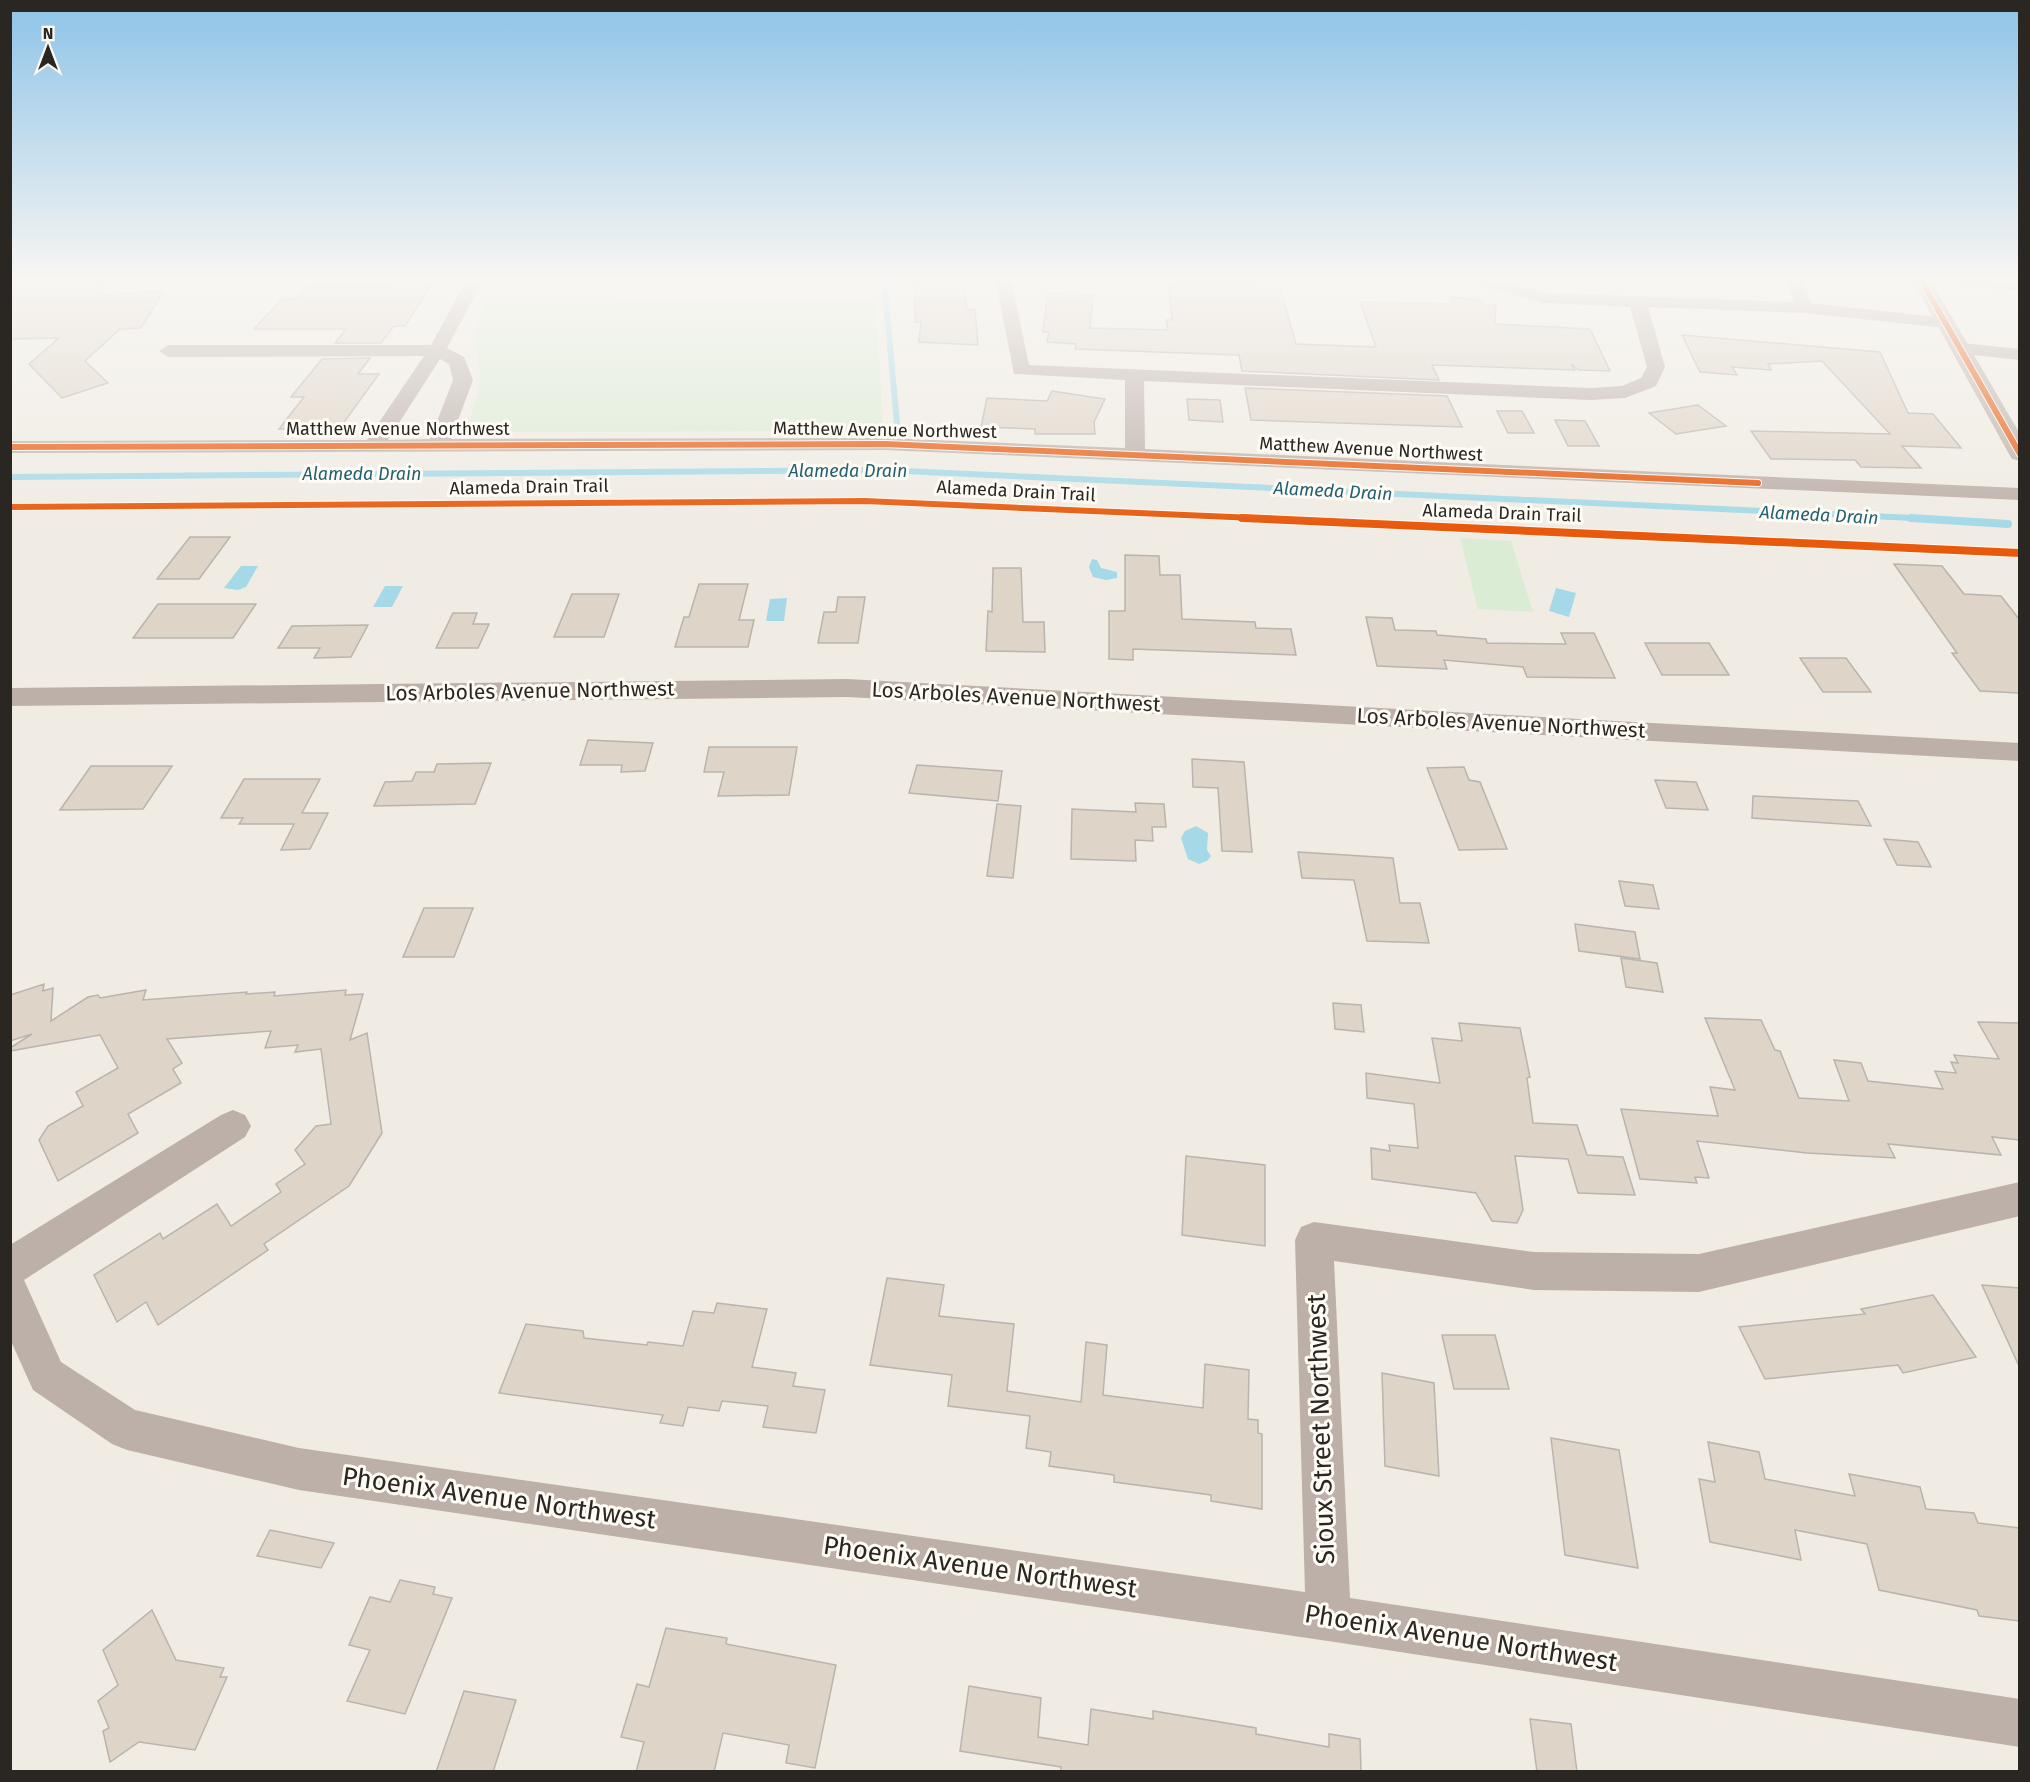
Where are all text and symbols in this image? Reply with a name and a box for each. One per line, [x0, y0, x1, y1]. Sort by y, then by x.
north arrow [18, 18, 78, 78]
text: N [43, 24, 53, 43]
street label: Matthew Avenue Northwest [773, 417, 998, 443]
street label: Matthew Avenue Northwest [286, 418, 510, 440]
street label: Matthew Avenue Northwest [1259, 432, 1484, 466]
water label: Alameda Drain [787, 460, 908, 482]
water label: Alameda Drain [301, 463, 422, 485]
street label: Alameda Drain Trail [449, 475, 609, 499]
street label: Alameda Drain Trail [936, 476, 1096, 506]
water label: Alameda Drain [1272, 477, 1393, 505]
street label: Alameda Drain Trail [1422, 499, 1582, 527]
water label: Alameda Drain [1758, 501, 1879, 529]
street label: Los Arboles Avenue Northwest [385, 675, 675, 707]
street label: Los Arboles Avenue Northwest [871, 676, 1161, 718]
street label: Los Arboles Avenue Northwest [1356, 702, 1646, 744]
street label: Sioux Street Northwest [1301, 1293, 1341, 1565]
street label: Phoenix Avenue Northwest [340, 1461, 658, 1535]
street label: Phoenix Avenue Northwest [821, 1530, 1139, 1604]
street label: Phoenix Avenue Northwest [1302, 1598, 1620, 1678]

